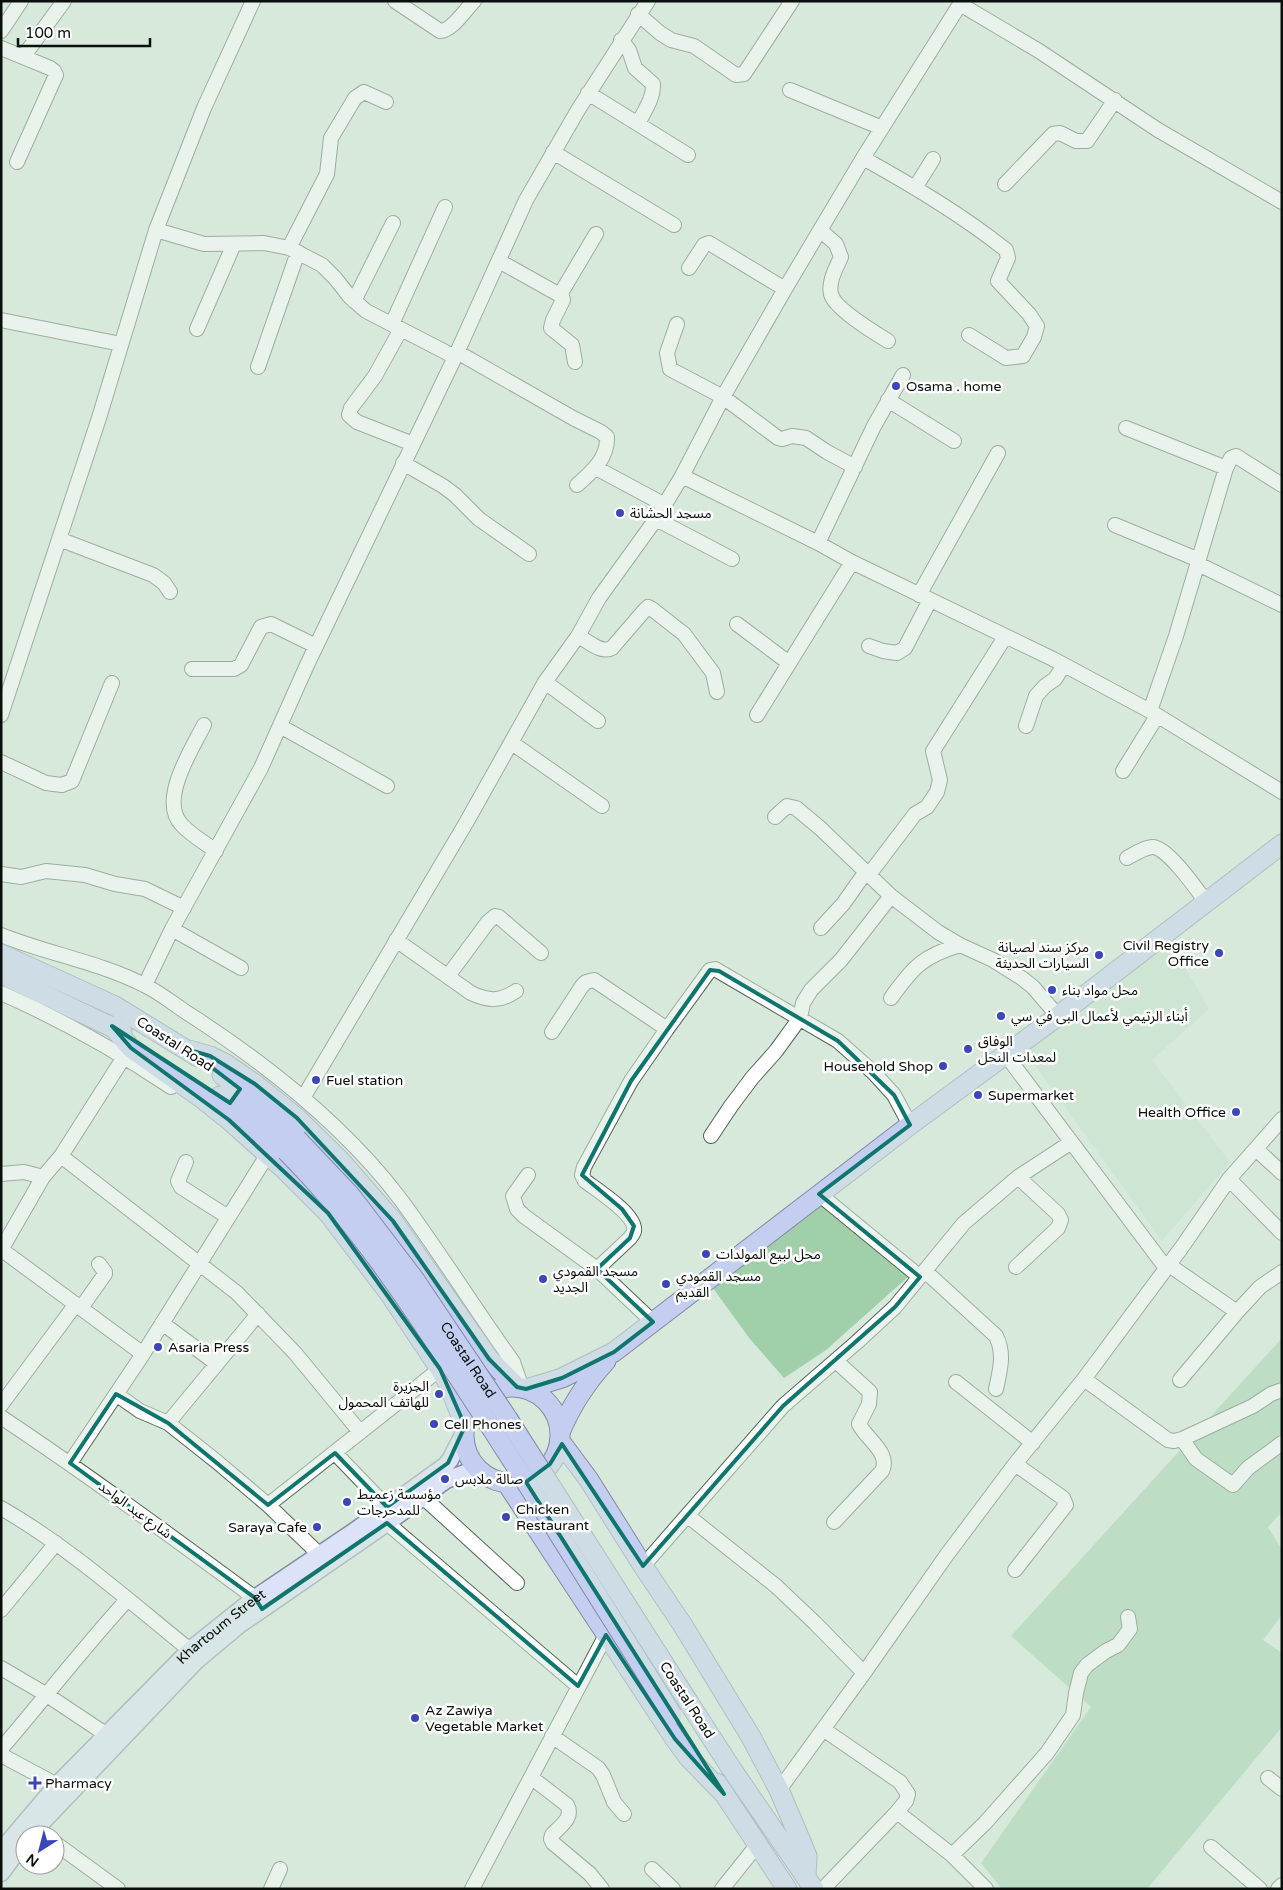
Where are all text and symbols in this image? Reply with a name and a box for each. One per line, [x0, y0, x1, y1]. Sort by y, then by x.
scale bar [18, 15, 150, 47]
text: 100 m [25, 24, 71, 42]
place label: Osama . home [906, 378, 1001, 395]
marker: Osama . home [890, 380, 902, 392]
place label: مسجد الحشانة [630, 505, 712, 522]
marker: مسجد الحشانة [614, 507, 626, 519]
place label: Civil Registry Office [1123, 937, 1209, 970]
place label: مركز سند لصيانة السيارات الحديثة [996, 939, 1089, 972]
marker: Civil Registry Office [1213, 947, 1225, 959]
marker: مركز سند لصيانة السيارات الحديثة [1093, 949, 1105, 961]
place label: محل مواد بناء [1062, 982, 1138, 999]
marker: محل مواد بناء [1046, 984, 1058, 996]
place label: أبناء الرتيمي لأعمال البى في سي [1011, 1007, 1188, 1027]
marker: أبناء الرتيمي لأعمال البى في سي [995, 1010, 1007, 1022]
street label: Coastal Road [133, 1013, 217, 1075]
place label: الوفاق لمعدات النحل [978, 1033, 1056, 1066]
marker: الوفاق لمعدات النحل [962, 1043, 974, 1055]
place label: Household Shop [824, 1058, 933, 1075]
marker: Household Shop [937, 1060, 949, 1072]
place label: Fuel station [326, 1072, 403, 1089]
marker: Fuel station [310, 1074, 322, 1086]
place label: Supermarket [988, 1087, 1075, 1104]
marker: Supermarket [972, 1089, 984, 1101]
place label: Health Office [1138, 1104, 1226, 1121]
marker: Health Office [1230, 1106, 1242, 1118]
place label: محل لبيع المولدات [716, 1246, 821, 1265]
marker: محل لبيع المولدات [700, 1248, 712, 1260]
place label: مسجد القمودي الجديد [553, 1263, 638, 1296]
place label: مسجد القمودي القديم [676, 1268, 761, 1303]
marker: مسجد القمودي الجديد [537, 1273, 549, 1285]
marker: مسجد القمودي القديم [660, 1278, 672, 1290]
street label: Coastal Road [437, 1318, 500, 1401]
place label: Asaria Press [168, 1339, 249, 1356]
marker: Asaria Press [152, 1341, 164, 1353]
place label: الجزيرة للهاتف المحمول [338, 1378, 429, 1411]
marker: الجزيرة للهاتف المحمول [433, 1388, 445, 1400]
place label: Cell Phones [444, 1416, 522, 1433]
marker: Cell Phones [428, 1418, 440, 1430]
place label: صالة ملابس [455, 1471, 523, 1488]
marker: صالة ملابس [439, 1473, 451, 1485]
street label: شارع عبد الواحد [94, 1478, 175, 1544]
place label: مؤسسة زعميط للمدحرجات [357, 1486, 441, 1519]
marker: مؤسسة زعميط للمدحرجات [341, 1496, 353, 1508]
place label: Chicken Restaurant [516, 1501, 590, 1534]
marker: Chicken Restaurant [500, 1511, 512, 1523]
place label: Saraya Cafe [228, 1519, 307, 1536]
marker: Saraya Cafe [311, 1521, 323, 1533]
street label: Khartoum Street [173, 1585, 269, 1667]
street label: Coastal Road [656, 1658, 718, 1742]
place label: Az Zawiya Vegetable Market [425, 1702, 544, 1735]
marker: Az Zawiya Vegetable Market [409, 1712, 421, 1724]
place label: Pharmacy [45, 1775, 112, 1792]
marker: Pharmacy [29, 1777, 41, 1789]
north arrow [15, 1825, 65, 1875]
text: N [23, 1850, 42, 1870]

